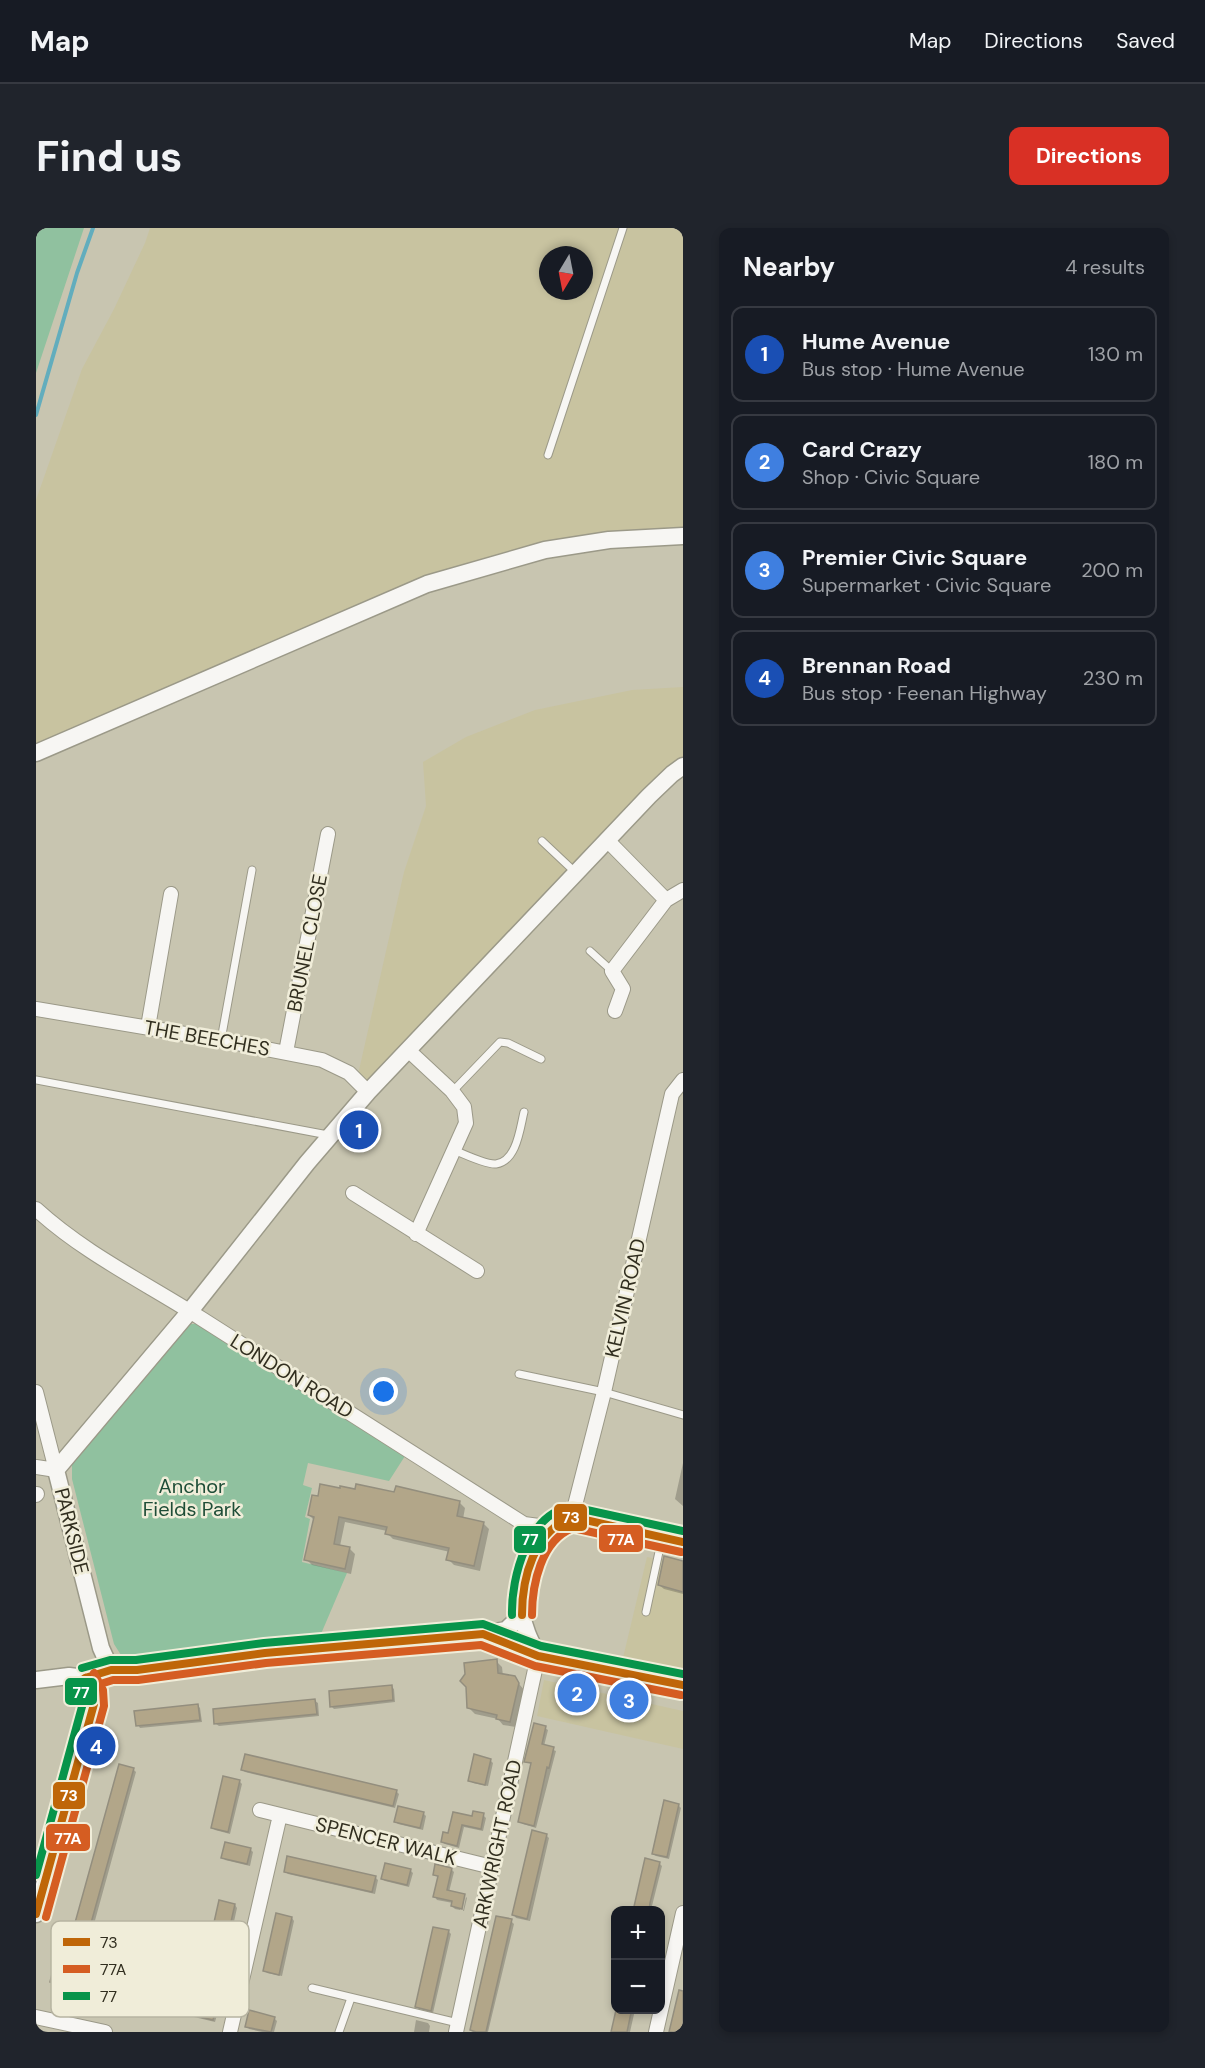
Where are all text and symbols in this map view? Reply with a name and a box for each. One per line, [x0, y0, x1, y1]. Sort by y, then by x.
text: Map [30, 23, 90, 60]
text: Map [909, 27, 951, 55]
text: Directions [984, 27, 1083, 55]
text: Saved [1116, 27, 1175, 55]
button: Directions [1009, 127, 1169, 185]
text: Find us [36, 129, 182, 184]
north arrow [539, 246, 593, 300]
text: Nearby [743, 250, 835, 284]
text: 4 results [1065, 254, 1145, 280]
text: Hume Avenue [802, 327, 950, 356]
text: 1 [761, 341, 768, 367]
text: 130 m [1088, 341, 1143, 367]
text: Bus stop · Hume Avenue [802, 356, 1025, 382]
text: Card Crazy [802, 435, 922, 464]
text: 2 [759, 449, 770, 475]
text: 180 m [1088, 449, 1143, 475]
text: Shop · Civic Square [802, 464, 980, 490]
text: Premier Civic Square [802, 543, 1027, 572]
text: 3 [758, 557, 771, 583]
text: 200 m [1081, 557, 1143, 583]
text: Supermarket · Civic Square [802, 572, 1051, 598]
text: Brennan Road [802, 651, 951, 680]
text: 4 [758, 665, 771, 691]
text: 230 m [1083, 665, 1143, 691]
text: Bus stop · Feenan Highway [802, 680, 1047, 706]
street label: BRUNEL CLOSE [281, 872, 333, 1014]
street label: THE BEECHES [142, 1014, 272, 1062]
pin: 1 [340, 1108, 378, 1152]
street label: KELVIN ROAD [599, 1236, 651, 1360]
street label: LONDON ROAD [226, 1328, 358, 1424]
your location [369, 1377, 398, 1406]
park label: Anchor Fields Park [143, 1473, 241, 1522]
street label: PARKSIDE [49, 1485, 95, 1577]
line badge: 73 [553, 1503, 588, 1532]
text: 73 [562, 1507, 580, 1528]
line badge: 77A [598, 1524, 644, 1553]
line badge: 77 [513, 1525, 547, 1554]
text: 77 [521, 1529, 539, 1550]
text: 77A [607, 1529, 635, 1550]
pin: 2 [558, 1670, 596, 1716]
line badge: 77 [64, 1677, 98, 1706]
pin: 3 [610, 1678, 648, 1722]
text: 77 [72, 1682, 90, 1703]
pin: 4 [76, 1724, 116, 1768]
street label: ARKWRIGHT ROAD [466, 1757, 528, 1931]
line badge: 73 [52, 1781, 86, 1810]
text: 73 [60, 1785, 78, 1806]
street label: SPENCER WALK [313, 1811, 460, 1871]
line badge: 77A [45, 1823, 91, 1852]
text: 77A [54, 1828, 82, 1849]
map controls [611, 1906, 665, 2014]
button: + [611, 1906, 665, 1960]
legend [51, 1921, 249, 2017]
text: 73 [100, 1932, 118, 1953]
text: 77A [100, 1959, 127, 1980]
button: − [611, 1960, 665, 2014]
text: 77 [100, 1986, 117, 2007]

